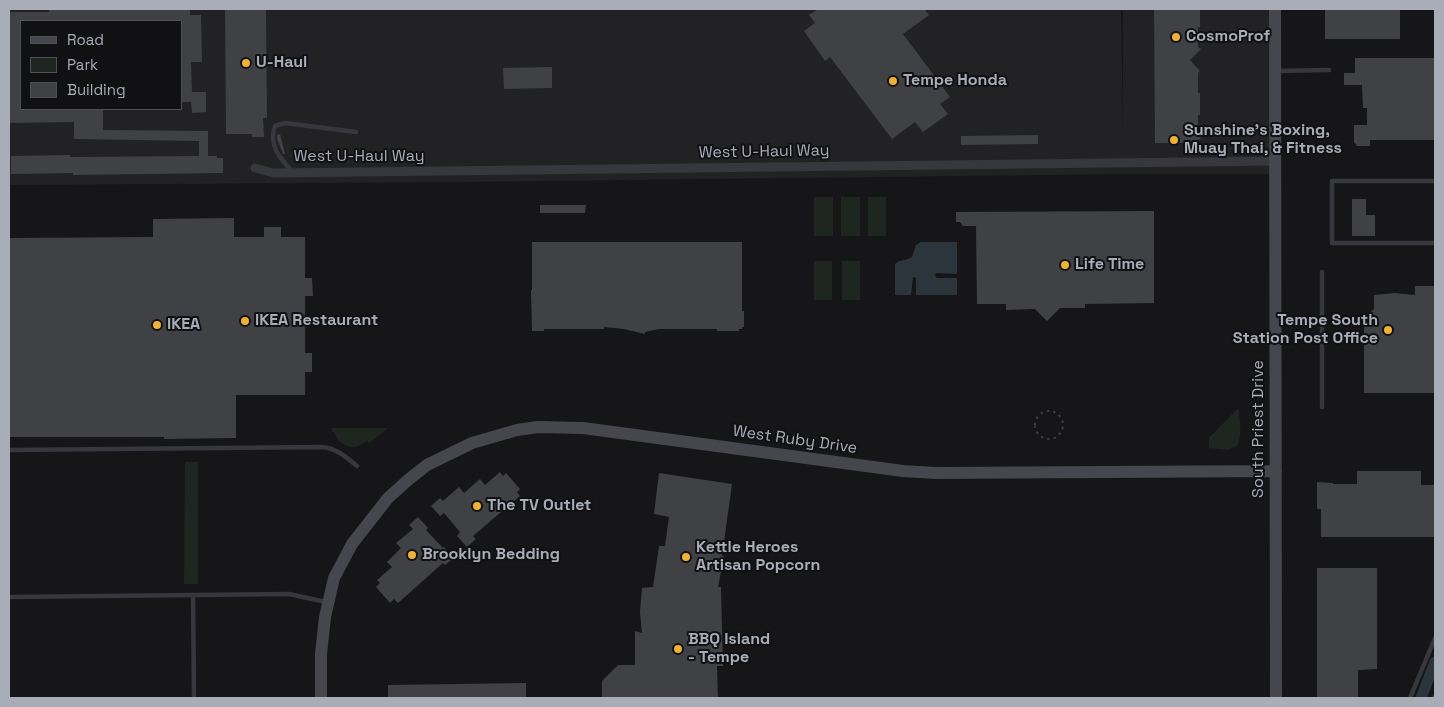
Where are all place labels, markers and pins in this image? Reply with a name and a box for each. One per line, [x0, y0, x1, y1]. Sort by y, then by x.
place label: CosmoProf [1186, 27, 1270, 47]
marker: CosmoProf [1170, 31, 1182, 43]
place label: U-Haul [256, 53, 307, 73]
marker: U-Haul [240, 57, 252, 69]
place label: Tempe Honda [903, 71, 1007, 91]
marker: Tempe Honda [887, 75, 899, 87]
place label: Sunshine's Boxing, Muay Thai, & Fitness [1184, 121, 1342, 159]
marker: Sunshine's Boxing, Muay Thai, & Fitness [1168, 134, 1180, 146]
place label: Life Time [1075, 255, 1144, 275]
marker: Life Time [1059, 259, 1071, 271]
place label: IKEA Restaurant [255, 311, 378, 331]
place label: Tempe South Station Post Office [1233, 311, 1378, 349]
place label: IKEA [167, 315, 200, 335]
marker: IKEA Restaurant [239, 315, 251, 327]
marker: IKEA [151, 319, 163, 331]
marker: Tempe South Station Post Office [1382, 324, 1394, 336]
place label: The TV Outlet [487, 496, 591, 516]
marker: The TV Outlet [471, 500, 483, 512]
place label: Kettle Heroes Artisan Popcorn [696, 538, 820, 576]
place label: Brooklyn Bedding [422, 545, 560, 565]
marker: Brooklyn Bedding [406, 549, 418, 561]
marker: Kettle Heroes Artisan Popcorn [680, 551, 692, 563]
place label: BBQ Island - Tempe [688, 630, 770, 668]
marker: BBQ Island - Tempe [672, 643, 684, 655]

